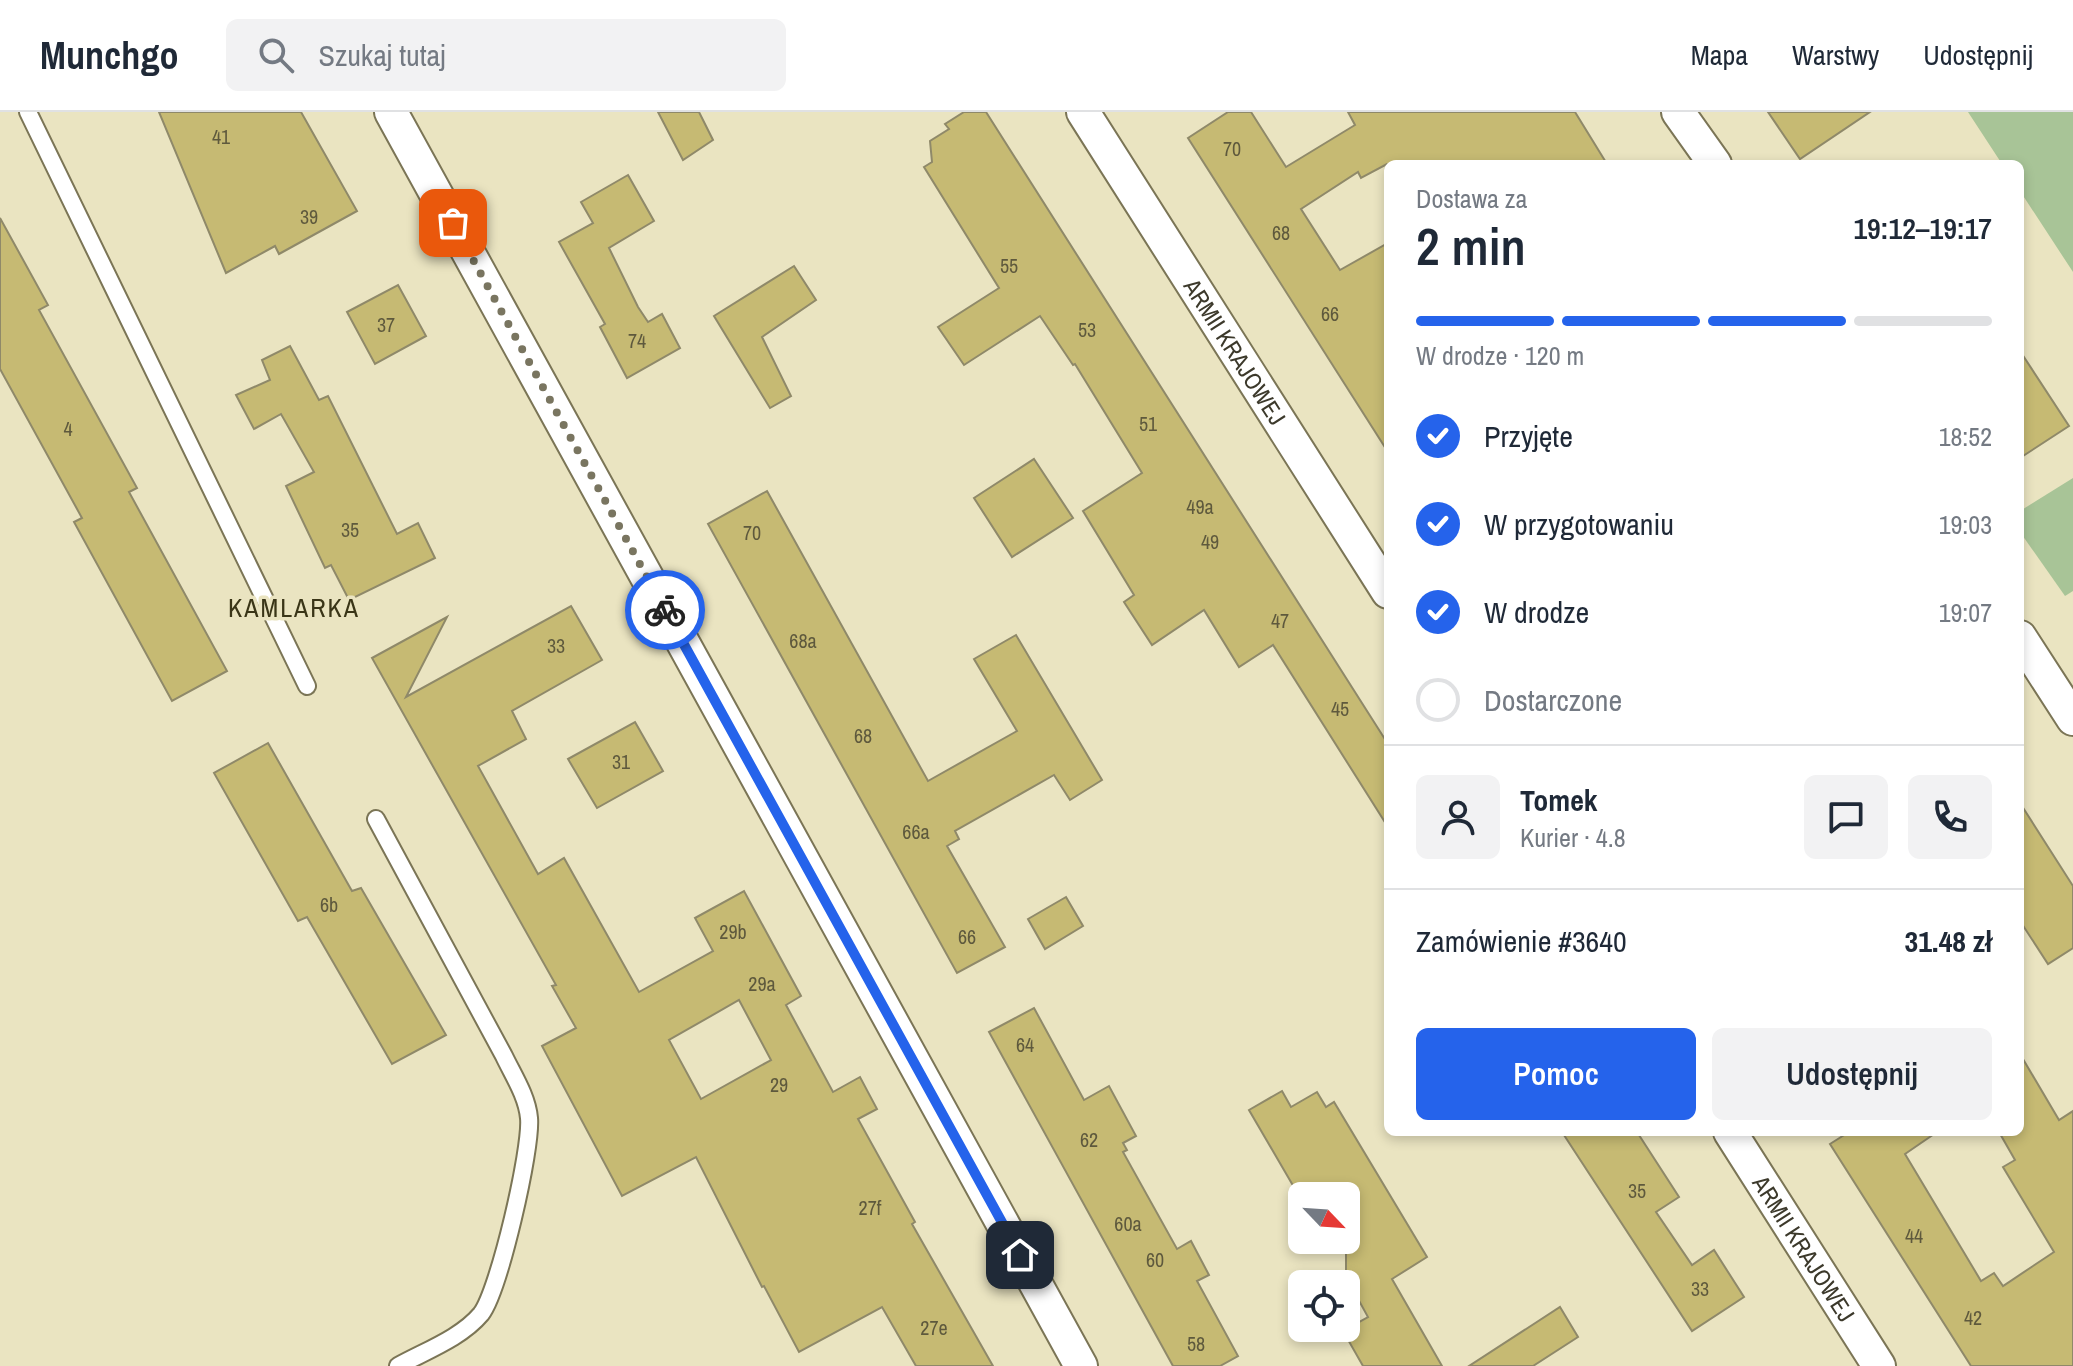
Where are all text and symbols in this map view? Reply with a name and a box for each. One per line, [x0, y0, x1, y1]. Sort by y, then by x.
search box [226, 19, 786, 91]
text: Munchgo [40, 30, 178, 81]
icon: search [254, 33, 298, 77]
text: Szukaj tutaj [318, 35, 446, 75]
text: Mapa [1691, 36, 1748, 74]
text: Warstwy [1792, 36, 1879, 74]
text: Udostępnij [1923, 36, 2033, 74]
house number: 41 [212, 123, 230, 150]
house number: 70 [1223, 135, 1241, 162]
text: Dostawa za [1416, 181, 1527, 216]
pin [419, 189, 487, 257]
icon: bag [431, 201, 475, 245]
house number: 39 [300, 203, 318, 230]
text: 19:12–19:17 [1853, 208, 1992, 248]
text: 2 min [1416, 211, 1526, 281]
house number: 68 [1272, 219, 1290, 246]
house number: 55 [1000, 252, 1018, 279]
street label: ARMII KRAJOWEJ [1176, 272, 1294, 431]
house number: 66 [1321, 300, 1339, 327]
house number: 37 [377, 311, 395, 338]
house number: 53 [1078, 316, 1096, 343]
house number: 74 [628, 327, 646, 354]
text: W drodze · 120 m [1416, 338, 1584, 373]
house number: 51 [1139, 410, 1157, 437]
icon: check [1416, 414, 1460, 458]
house number: 4 [63, 415, 73, 442]
text: Przyjęte [1484, 416, 1573, 456]
text: 18:52 [1939, 419, 1992, 454]
house number: 49a [1186, 493, 1214, 520]
icon: check [1416, 502, 1460, 546]
text: W przygotowaniu [1484, 504, 1674, 544]
text: 19:03 [1939, 507, 1992, 542]
house number: 35 [341, 516, 359, 543]
house number: 70 [743, 519, 761, 546]
house number: 49 [1201, 528, 1219, 555]
courier [625, 570, 705, 650]
icon: bike [643, 588, 687, 632]
district label: KAMLARKA [228, 590, 360, 625]
icon: check [1416, 590, 1460, 634]
text: W drodze [1484, 592, 1589, 632]
text: 19:07 [1939, 595, 1992, 630]
house number: 47 [1271, 607, 1289, 634]
house number: 68a [789, 627, 817, 654]
house number: 33 [547, 632, 565, 659]
text: Dostarczone [1484, 680, 1622, 720]
house number: 45 [1331, 695, 1349, 722]
house number: 68 [854, 722, 872, 749]
house number: 31 [612, 748, 630, 775]
button: person [1416, 775, 1500, 859]
button: chat [1804, 775, 1888, 859]
button: phone [1908, 775, 1992, 859]
text: Tomek [1520, 780, 1598, 820]
house number: 66a [902, 818, 930, 845]
text: Kurier · 4.8 [1520, 820, 1625, 855]
house number: 6b [320, 891, 338, 918]
house number: 29b [719, 918, 747, 945]
text: Zamówienie #3640 [1416, 921, 1627, 961]
text: 31.48 zł [1904, 921, 1992, 961]
house number: 66 [958, 923, 976, 950]
house number: 29a [748, 970, 776, 997]
button: Pomoc [1416, 1028, 1696, 1120]
button: Udostępnij [1712, 1028, 1992, 1120]
house number: 64 [1016, 1031, 1034, 1058]
house number: 29 [770, 1071, 788, 1098]
house number: 62 [1080, 1126, 1098, 1153]
street label: ARMII KRAJOWEJ [1745, 1168, 1863, 1328]
house number: 35 [1628, 1177, 1646, 1204]
north arrow [1288, 1182, 1360, 1254]
map controls [1288, 1182, 1360, 1342]
house number: 27f [859, 1194, 882, 1221]
house number: 60a [1114, 1210, 1142, 1237]
pin [986, 1221, 1054, 1289]
house number: 44 [1905, 1222, 1923, 1249]
icon: home [998, 1233, 1042, 1277]
house number: 60 [1146, 1246, 1164, 1273]
button: locate [1288, 1270, 1360, 1342]
house number: 33 [1691, 1275, 1709, 1302]
house number: 42 [1964, 1304, 1982, 1331]
house number: 27e [920, 1314, 948, 1341]
house number: 58 [1187, 1330, 1205, 1357]

